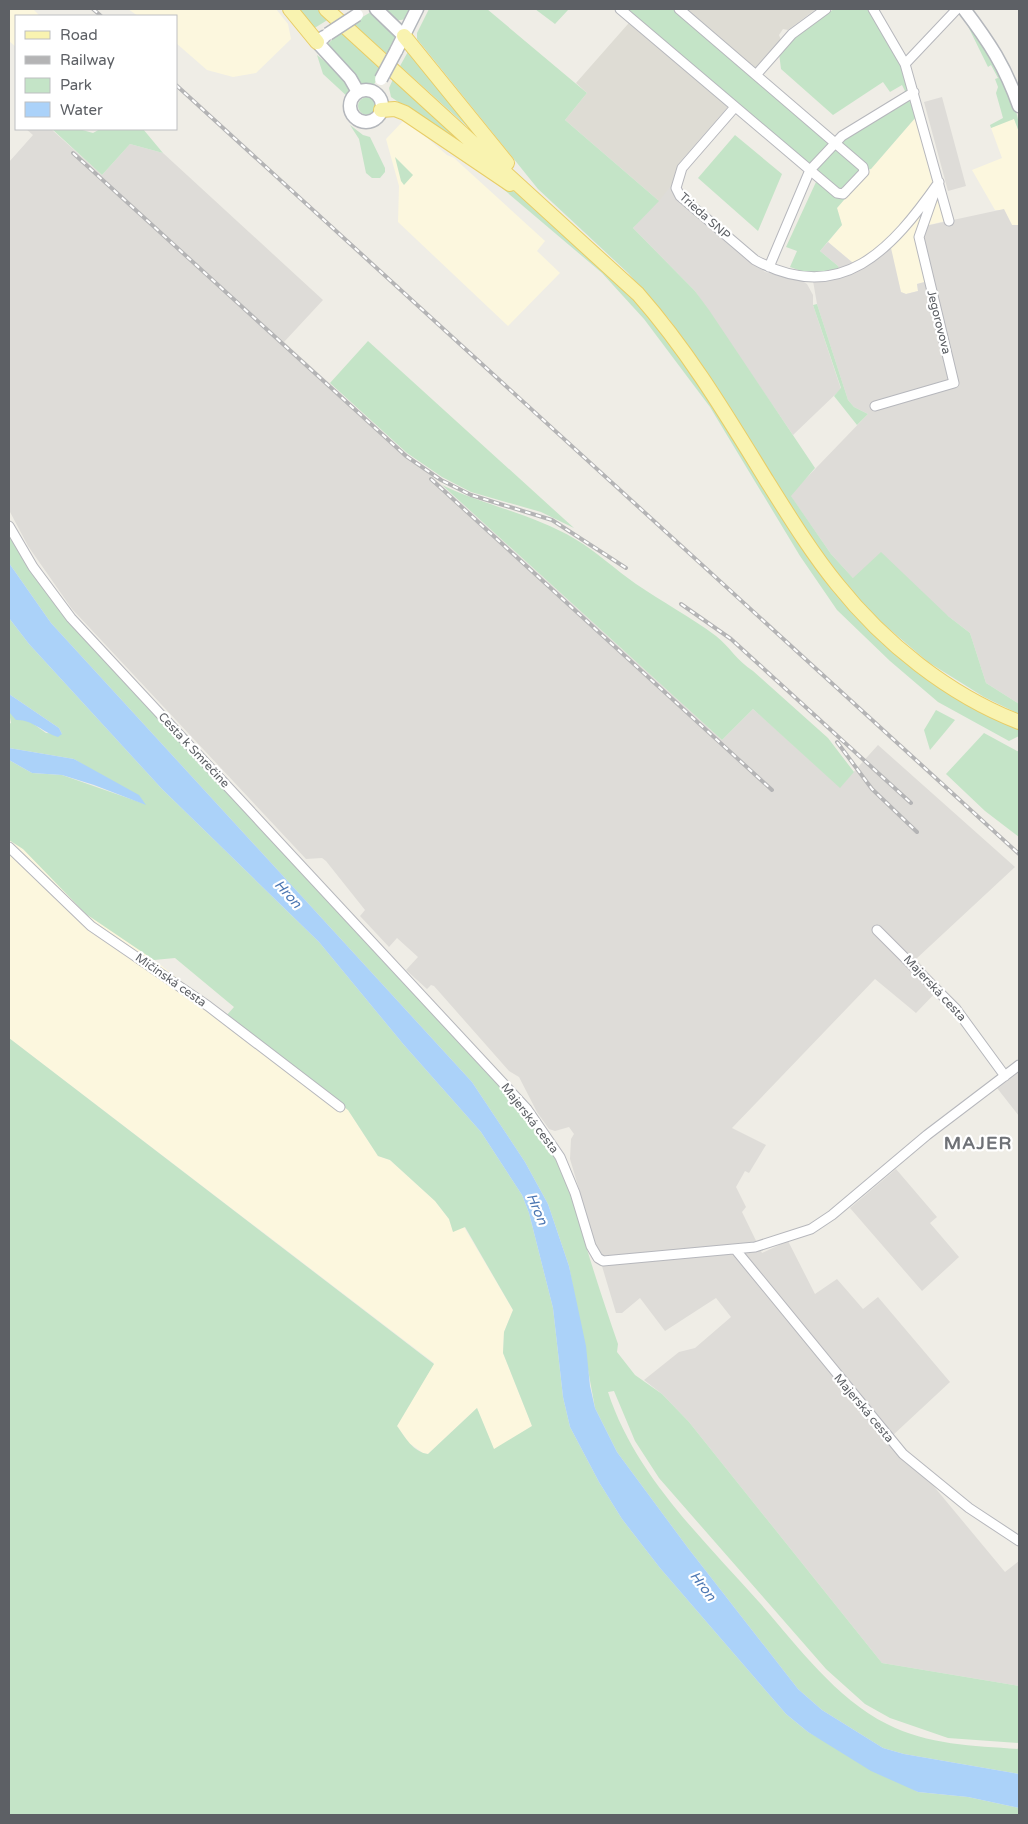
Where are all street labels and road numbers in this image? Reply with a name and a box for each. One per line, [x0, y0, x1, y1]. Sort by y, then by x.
street label: Trieda SNP [677, 190, 733, 242]
street label: Jegorovova [924, 289, 954, 355]
street label: Cesta k Smrečine [156, 709, 233, 791]
street label: Mičinská cesta [133, 950, 209, 1010]
street label: Majerská cesta [901, 952, 969, 1024]
street label: Majerská cesta [498, 1080, 562, 1156]
street label: Majerská cesta [831, 1371, 897, 1445]

